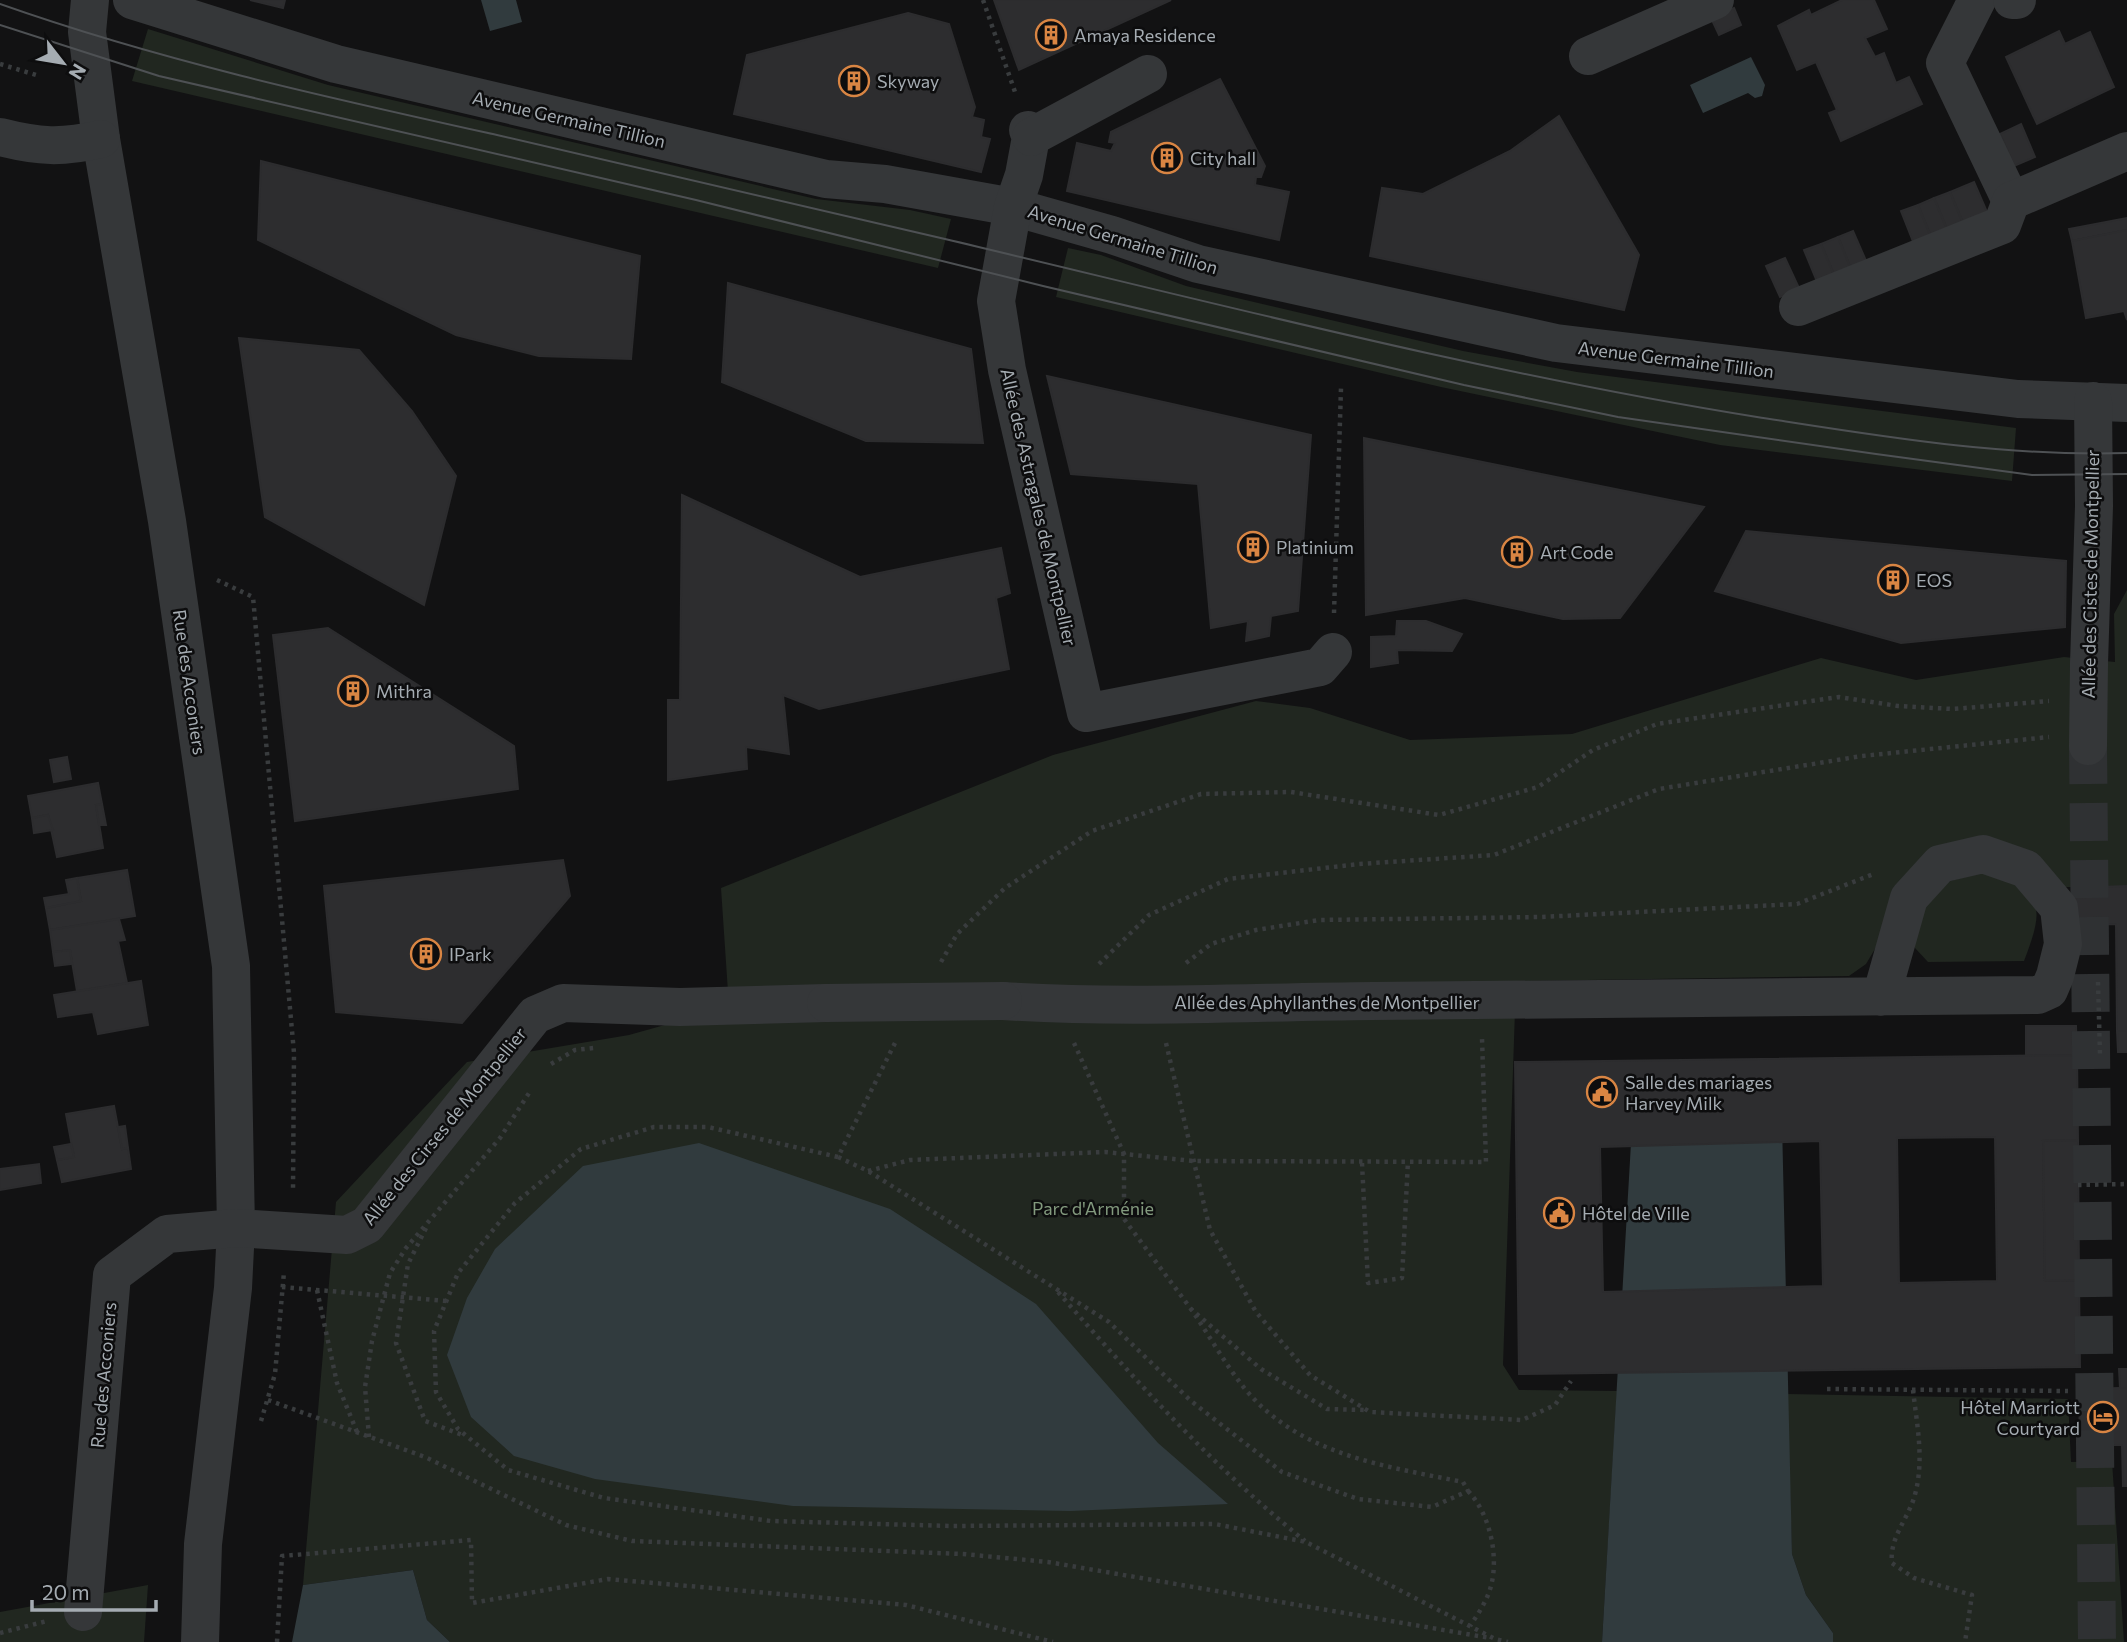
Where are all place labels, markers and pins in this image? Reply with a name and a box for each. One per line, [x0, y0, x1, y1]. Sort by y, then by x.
building icon: Amaya Residence [1034, 18, 1068, 52]
place label: Amaya Residence [1074, 24, 1216, 46]
building icon: Skyway [837, 64, 871, 98]
place label: Skyway [877, 70, 939, 92]
building icon: City hall [1150, 141, 1184, 175]
place label: City hall [1190, 147, 1256, 169]
building icon: Platinium [1236, 530, 1270, 564]
building icon: Art Code [1500, 535, 1534, 569]
place label: Platinium [1276, 536, 1354, 558]
place label: Art Code [1540, 541, 1613, 563]
building icon: EOS [1876, 563, 1910, 597]
place label: EOS [1916, 569, 1952, 591]
building icon: Mithra [336, 674, 370, 708]
place label: Mithra [376, 680, 432, 702]
building icon: IPark [409, 937, 443, 971]
place label: IPark [449, 943, 492, 965]
place label: Salle des mariages Harvey Milk [1625, 1071, 1772, 1114]
public building icon: Salle des mariages Harvey Milk [1585, 1075, 1619, 1109]
public building icon: Hôtel de Ville [1542, 1196, 1576, 1230]
place label: Hôtel de Ville [1582, 1202, 1690, 1224]
place label: Hôtel Marriott Courtyard [1960, 1396, 2080, 1439]
hotel icon: Hôtel Marriott Courtyard [2086, 1400, 2120, 1434]

